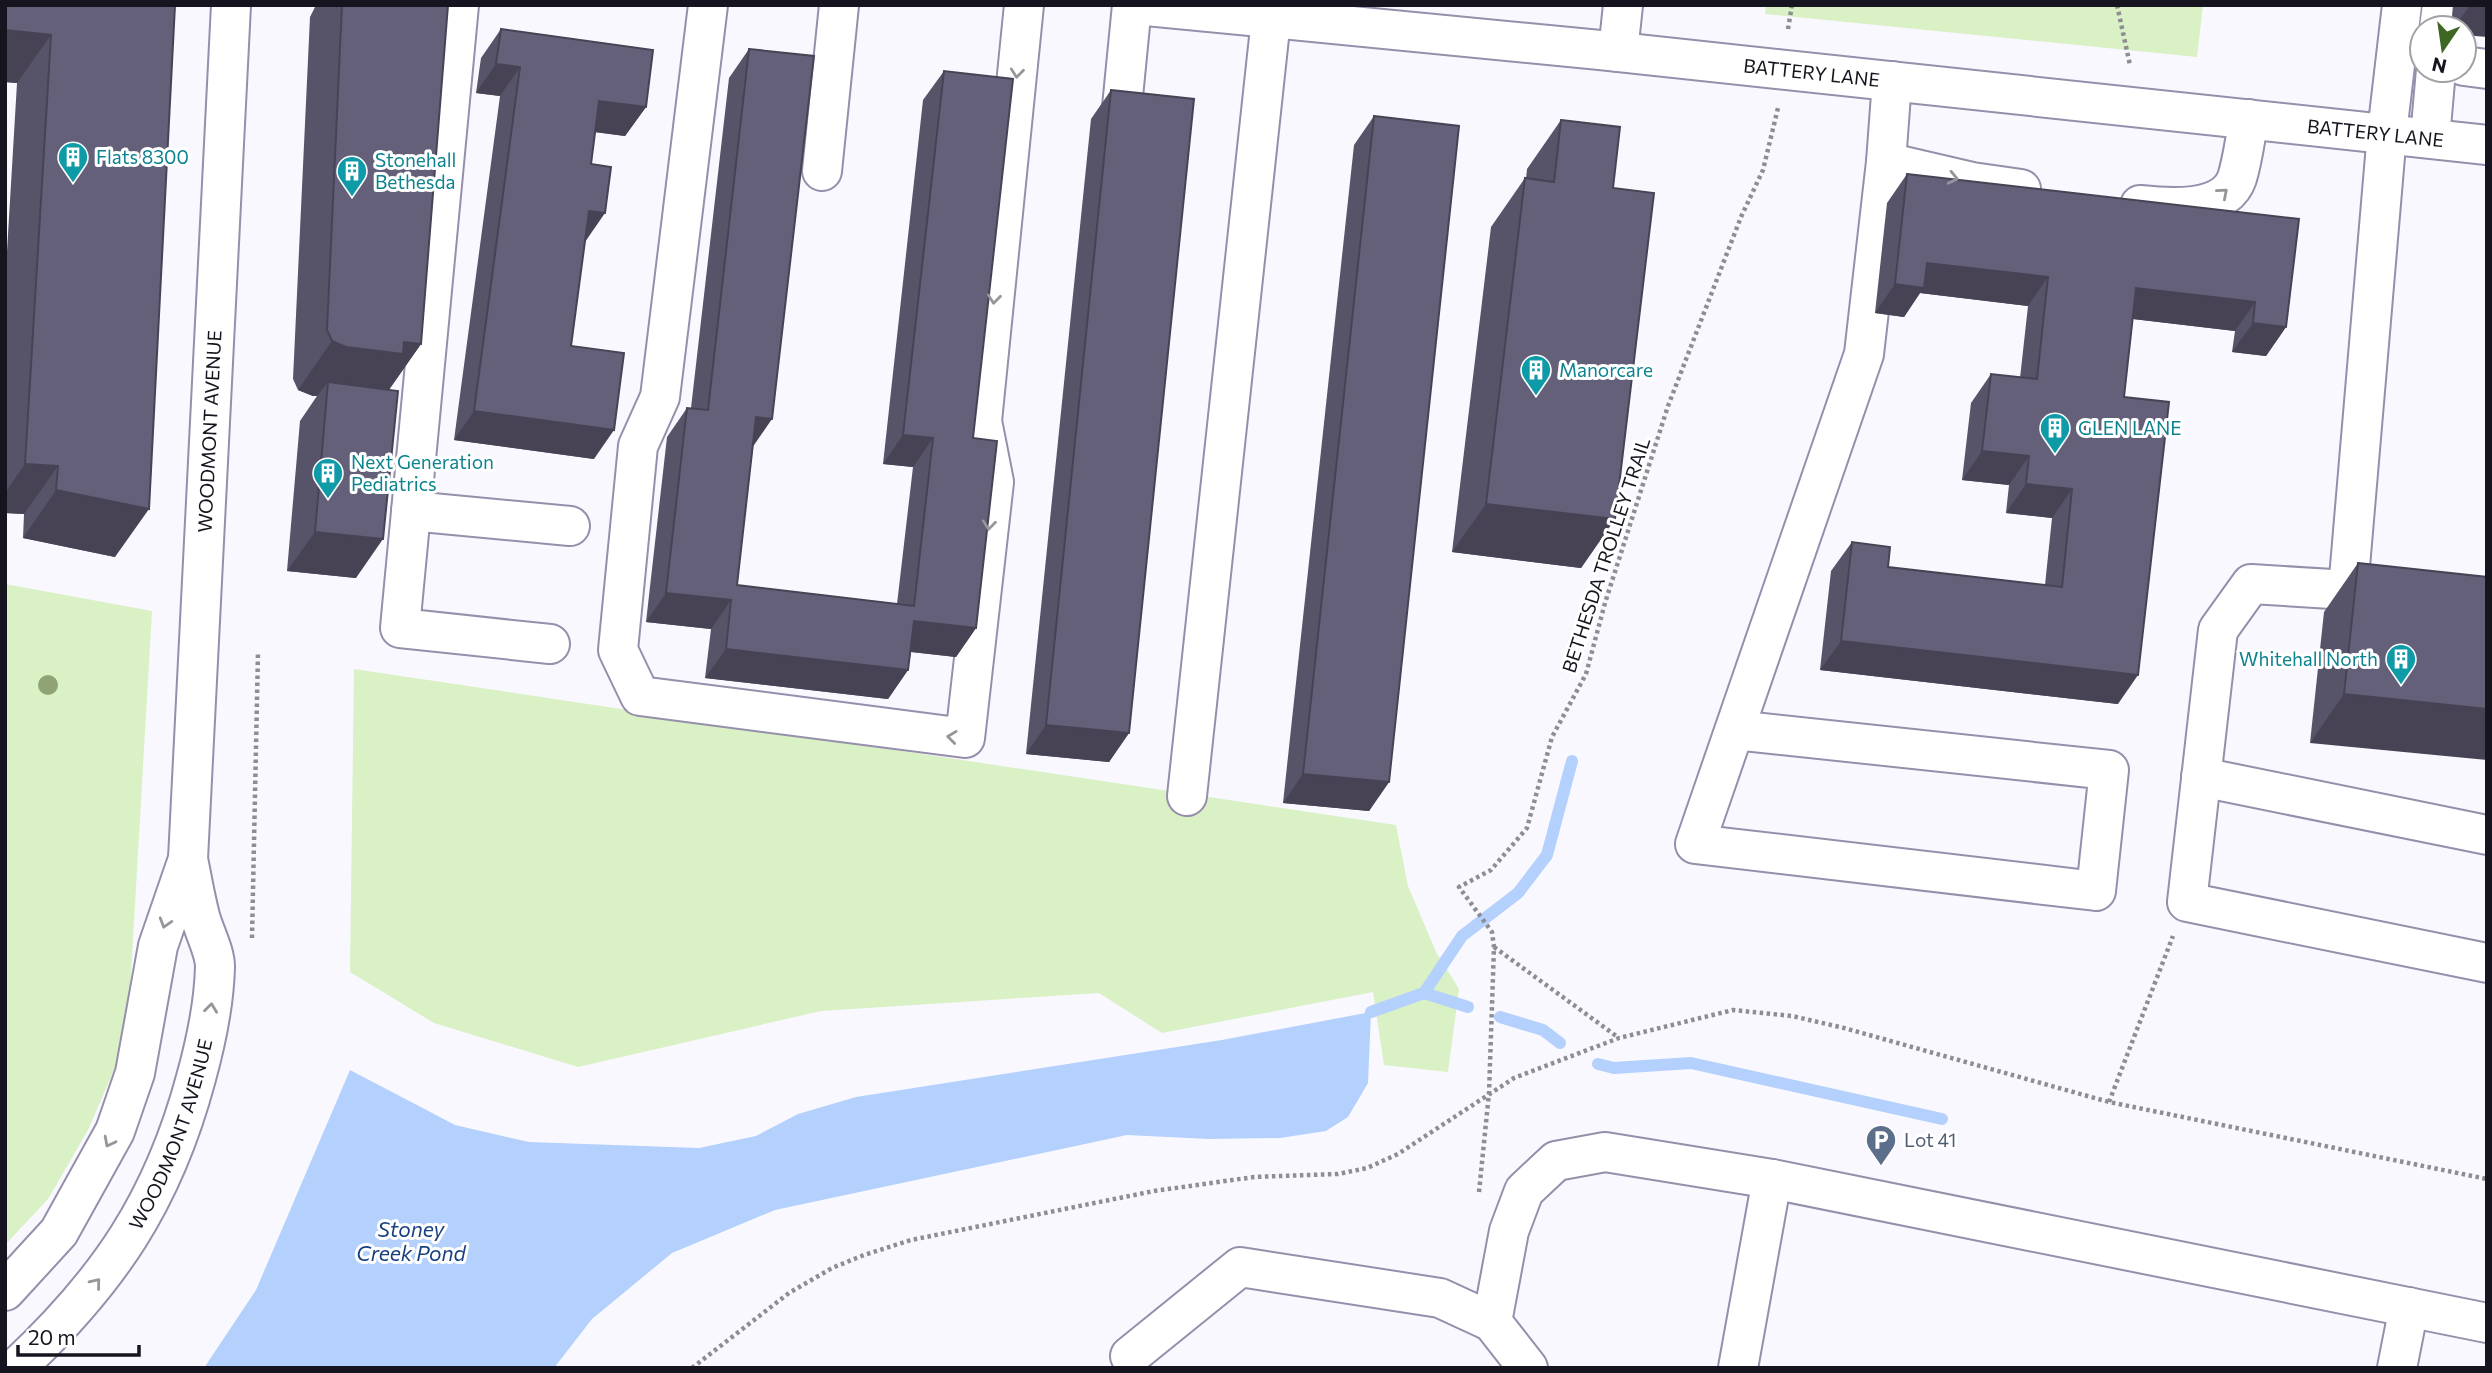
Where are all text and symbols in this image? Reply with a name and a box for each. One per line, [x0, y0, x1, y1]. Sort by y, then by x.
north arrow [2408, 14, 2478, 84]
street label: BATTERY LANE [1742, 53, 1881, 91]
text: N [2430, 53, 2449, 79]
one-way arrow [1010, 68, 1025, 79]
street label: BATTERY LANE [2306, 114, 2445, 151]
building icon: Flats 8300 [56, 140, 90, 184]
place label: Flats 8300 [96, 145, 189, 168]
place label: Stonehall Bethesda [375, 148, 456, 193]
building icon: Stonehall Bethesda [335, 154, 369, 198]
one-way arrow [1947, 169, 1959, 184]
one-way arrow [2215, 189, 2228, 201]
one-way arrow [987, 294, 1002, 305]
street label: WOODMONT AVENUE [192, 330, 226, 533]
building icon: Manorcare [1519, 353, 1553, 397]
place label: Manorcare [1559, 358, 1653, 381]
building icon: GLEN LANE [2038, 411, 2072, 455]
place label: GLEN LANE [2078, 416, 2182, 439]
street label: BETHESDA TROLLEY TRAIL [1557, 434, 1654, 675]
place label: Next Generation Pediatrics [351, 450, 494, 495]
building icon: Next Generation Pediatrics [311, 456, 345, 500]
one-way arrow [982, 520, 997, 531]
building icon: Whitehall North [2384, 642, 2418, 686]
place label: Whitehall North [2239, 647, 2378, 670]
one-way arrow [947, 729, 958, 744]
one-way arrow [159, 917, 174, 929]
one-way arrow [203, 1002, 218, 1014]
street label: WOODMONT AVENUE [123, 1037, 216, 1234]
parking icon: Lot 41 [1864, 1123, 1898, 1167]
place label: Lot 41 [1904, 1128, 1956, 1151]
one-way arrow [104, 1135, 118, 1148]
water label: Stoney Creek Pond [356, 1216, 467, 1265]
one-way arrow [88, 1278, 101, 1290]
scale bar [18, 1314, 138, 1358]
text: 20 m [28, 1324, 76, 1349]

